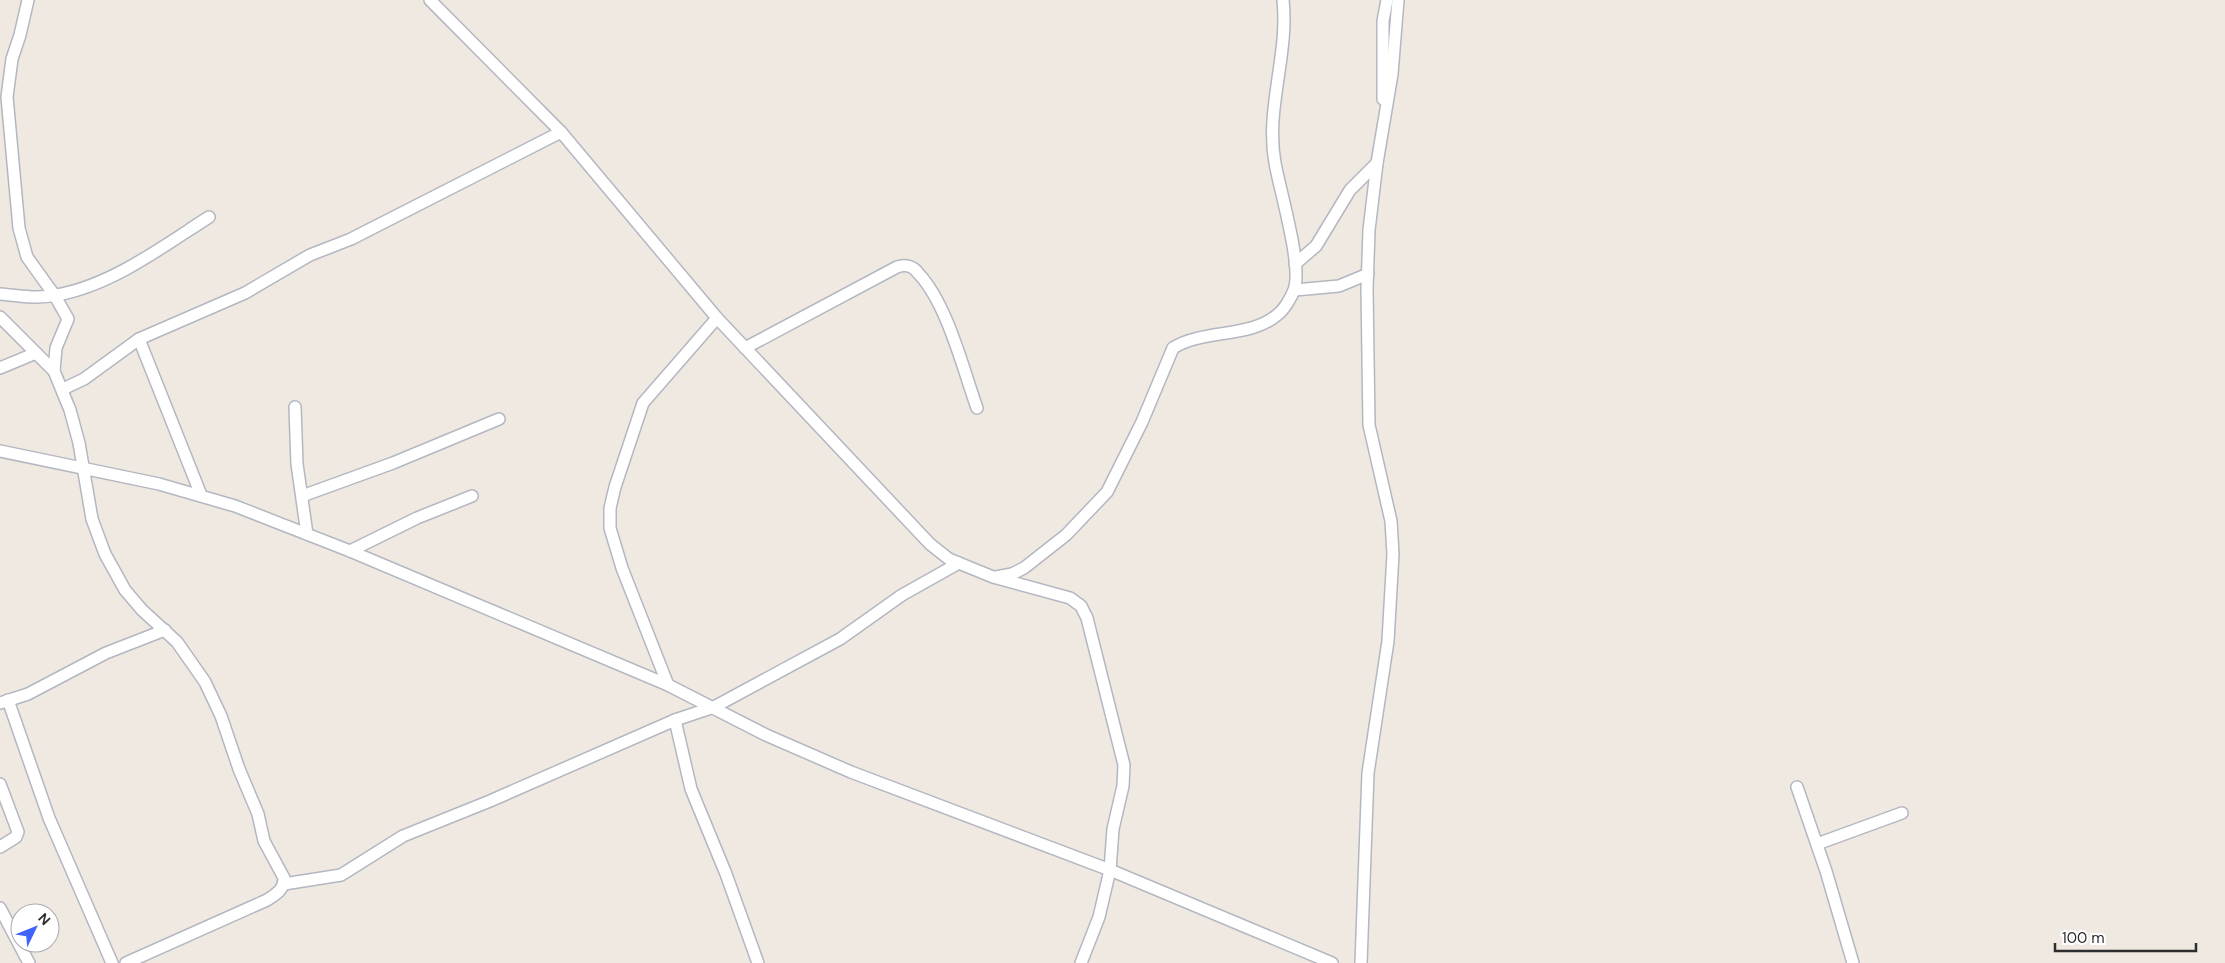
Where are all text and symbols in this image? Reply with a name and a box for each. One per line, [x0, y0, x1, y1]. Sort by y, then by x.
north arrow [10, 903, 60, 953]
text: N [34, 909, 55, 929]
scale bar [2055, 920, 2196, 952]
text: 100 m [2062, 928, 2105, 948]

